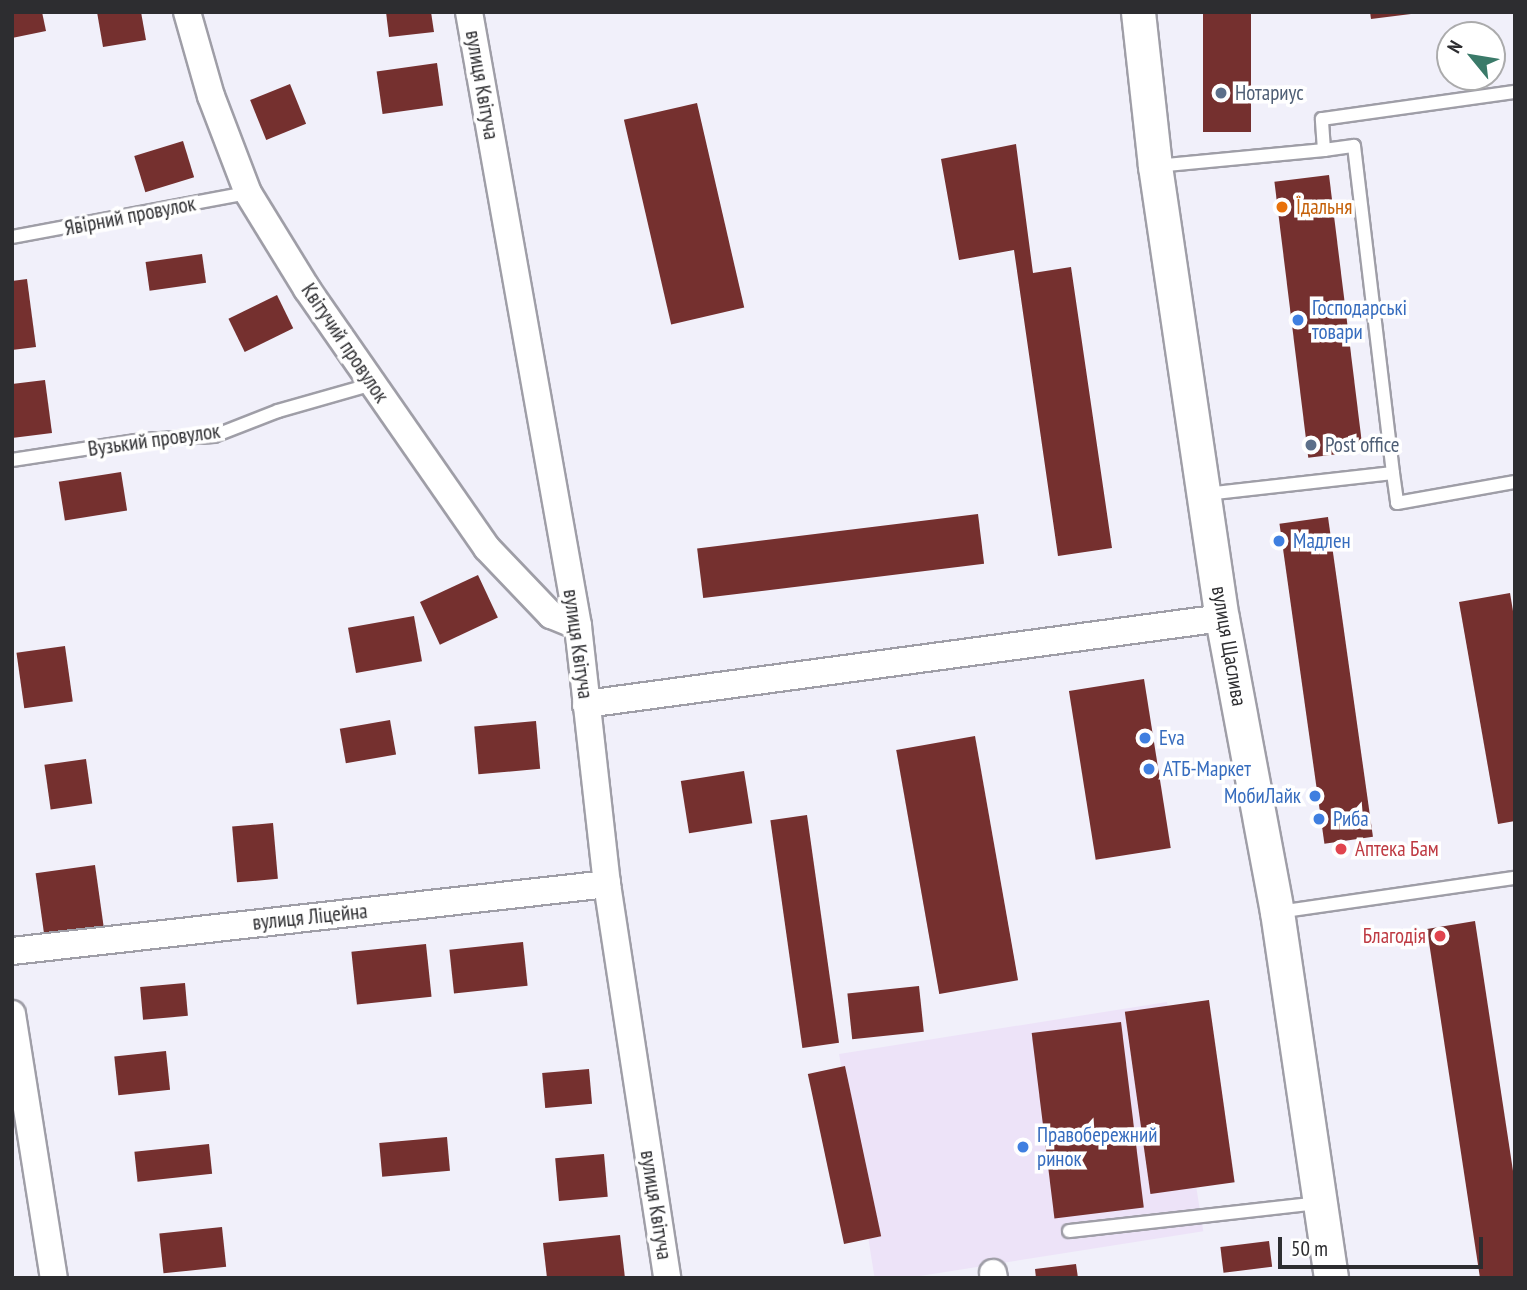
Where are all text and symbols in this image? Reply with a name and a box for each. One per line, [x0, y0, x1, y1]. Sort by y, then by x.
north arrow [1436, 21, 1506, 91]
street label: вулиця Квітуча [460, 28, 504, 142]
text: N [1442, 36, 1468, 57]
place label: Нотариус [1235, 80, 1304, 106]
marker: Нотариус [1213, 85, 1229, 101]
street label: Явірний провулок [62, 191, 198, 241]
place label: Їдальня [1296, 194, 1352, 220]
marker: Їдальня [1274, 199, 1290, 215]
street label: Квітучий провулок [296, 279, 394, 407]
place label: Господарські товари [1312, 295, 1407, 345]
marker: Господарські товари [1290, 312, 1306, 328]
street label: Вузький провулок [86, 418, 222, 462]
place label: Post office [1325, 432, 1399, 458]
marker: Post office [1303, 437, 1319, 453]
place label: Мадлен [1293, 528, 1351, 554]
marker: Мадлен [1271, 533, 1287, 549]
street label: вулиця Щаслива [1206, 584, 1252, 708]
street label: вулиця Квітуча [558, 588, 598, 700]
place label: Eva [1159, 725, 1185, 751]
marker: Eva [1137, 730, 1153, 746]
place label: АТБ-Маркет [1163, 756, 1251, 782]
marker: АТБ-Маркет [1141, 761, 1157, 777]
place label: МобиЛайк [1224, 783, 1301, 809]
marker: МобиЛайк [1307, 788, 1323, 804]
place label: Риба [1333, 806, 1369, 832]
marker: Риба [1311, 811, 1327, 827]
place label: Аптека Бам [1355, 836, 1439, 862]
marker: Аптека Бам [1333, 841, 1349, 857]
street label: вулиця Ліцейна [251, 898, 369, 936]
place label: Благодія [1363, 923, 1426, 949]
marker: Благодія [1432, 928, 1448, 944]
place label: Правобережний ринок [1037, 1122, 1157, 1172]
marker: Правобережний ринок [1015, 1139, 1031, 1155]
street label: вулиця Квітуча [635, 1148, 677, 1262]
scale bar [1282, 1224, 1487, 1268]
text: 50 m [1291, 1235, 1328, 1262]

